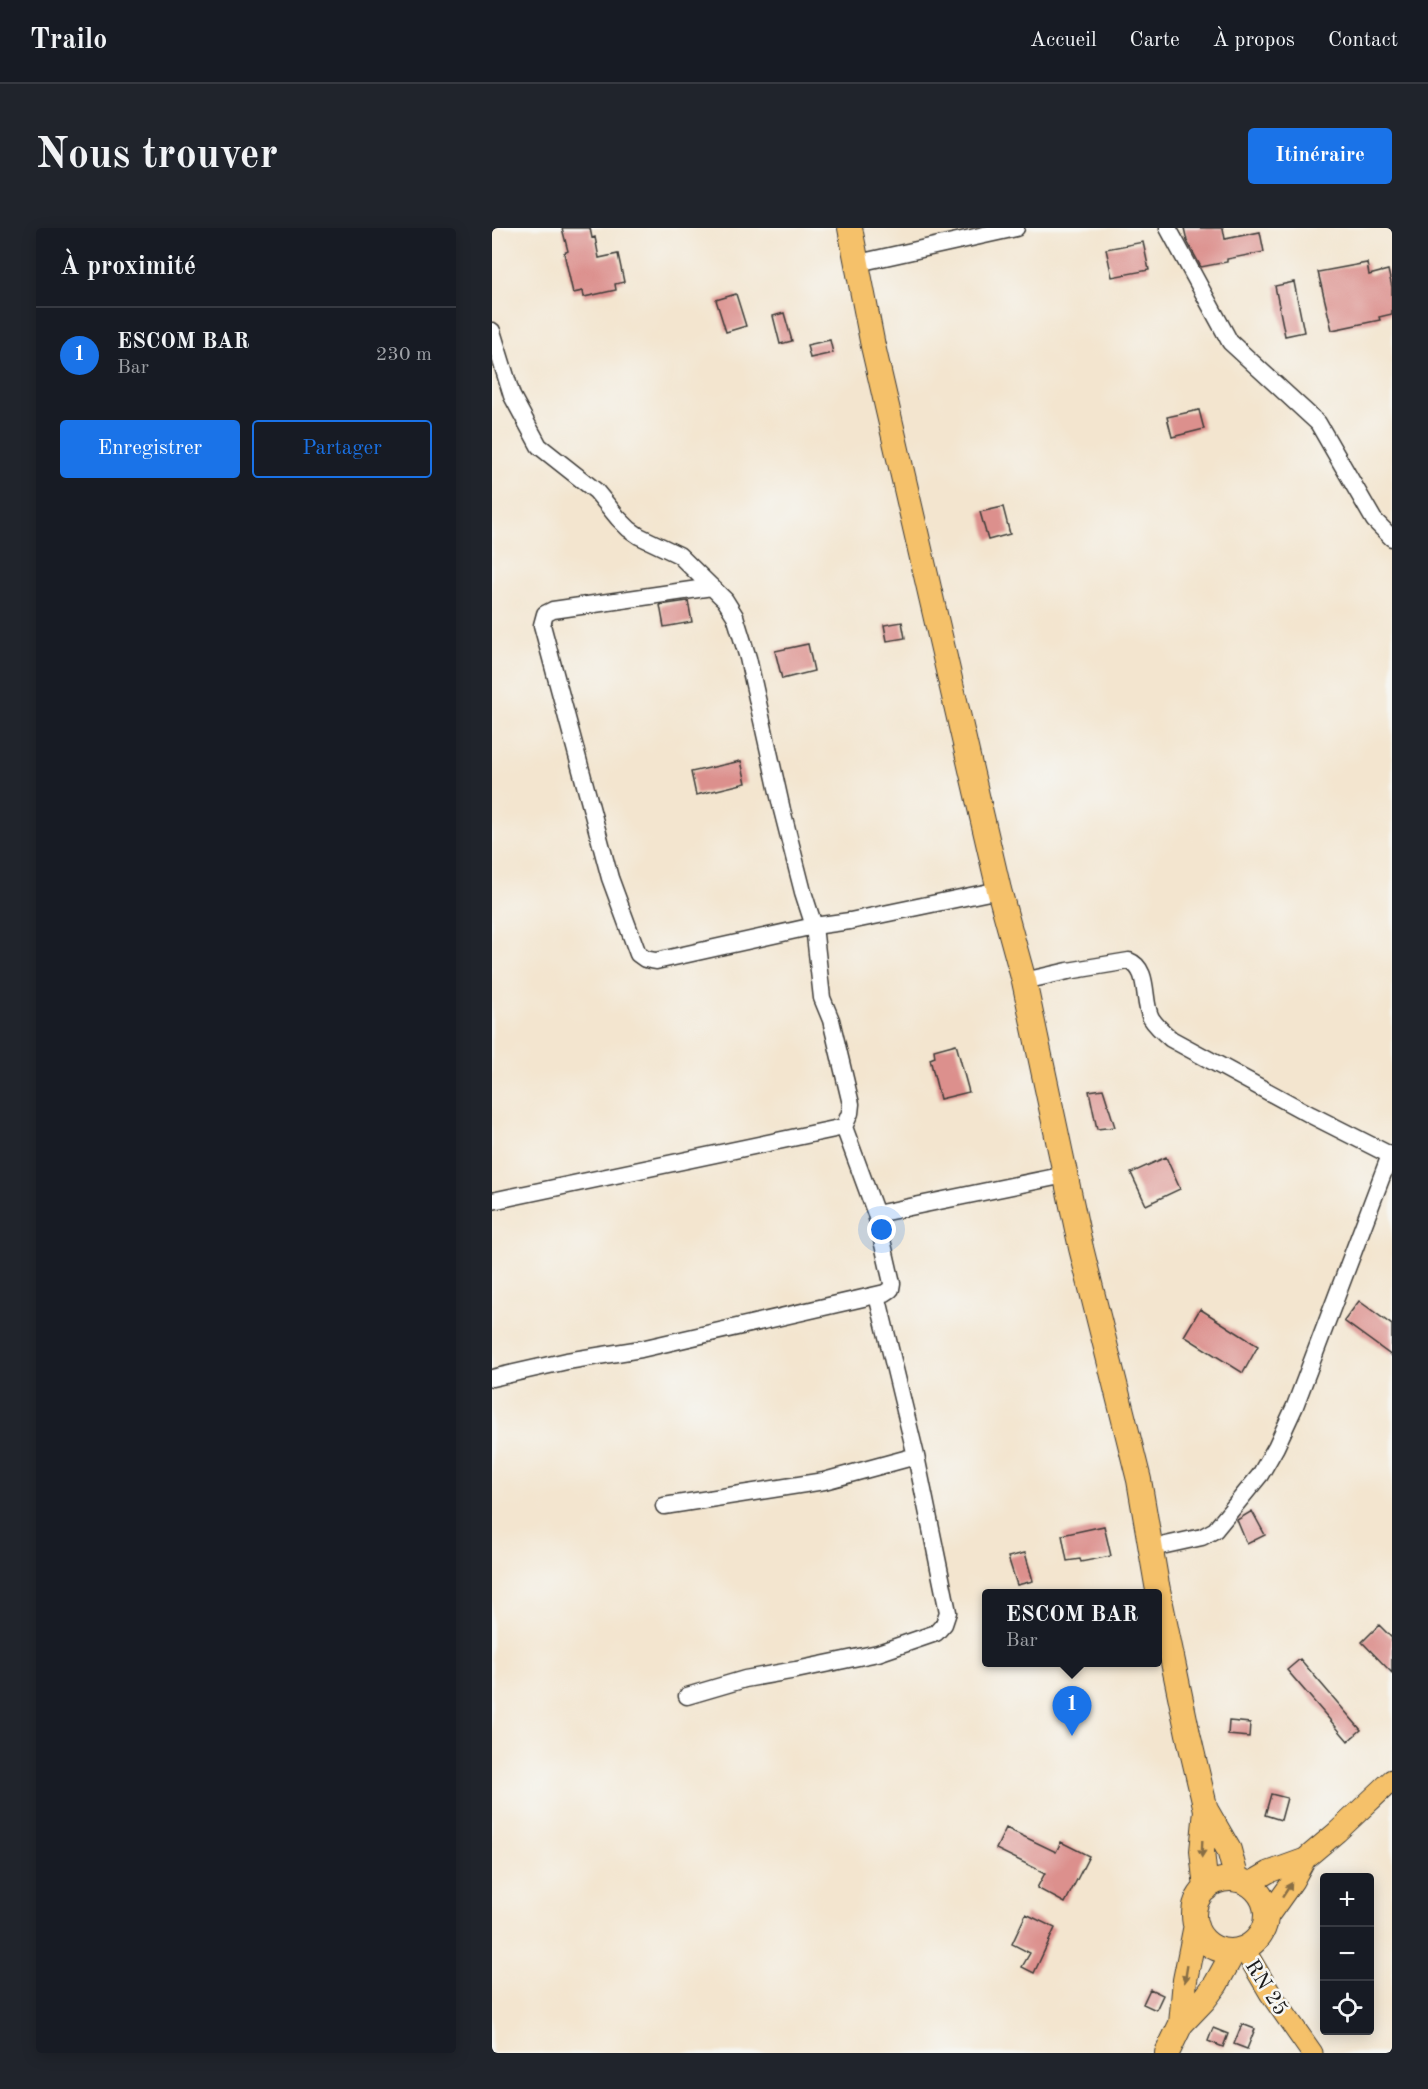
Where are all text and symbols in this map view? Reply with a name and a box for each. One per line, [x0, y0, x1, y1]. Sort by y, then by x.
text: Trailo [30, 27, 107, 55]
text: Accueil [1030, 30, 1097, 51]
text: Carte [1130, 30, 1180, 51]
text: À propos [1213, 30, 1295, 51]
text: Contact [1328, 30, 1398, 51]
button: Itinéraire [1248, 128, 1392, 184]
text: Nous trouver [36, 135, 278, 177]
text: À proximité [60, 254, 196, 280]
text: ESCOM BAR [117, 331, 249, 353]
text: 1 [74, 345, 85, 365]
text: 230 m [376, 345, 432, 365]
text: Bar [117, 358, 149, 378]
button: Enregistrer [60, 420, 240, 478]
button: Partager [252, 420, 432, 478]
your location [867, 1215, 896, 1244]
popup [982, 1589, 1162, 1667]
text: ESCOM BAR [1006, 1604, 1138, 1626]
text: Bar [1006, 1631, 1038, 1651]
pin: 1 [1052, 1686, 1092, 1736]
one-way arrow [1198, 1840, 1207, 1859]
map controls [1320, 1873, 1374, 2035]
button: + [1320, 1873, 1374, 1927]
one-way arrow [1281, 1882, 1292, 1898]
button: − [1320, 1927, 1374, 1981]
street label: RN 25 [1241, 1956, 1291, 2019]
one-way arrow [1181, 1965, 1190, 1984]
button: locate [1320, 1981, 1374, 2035]

